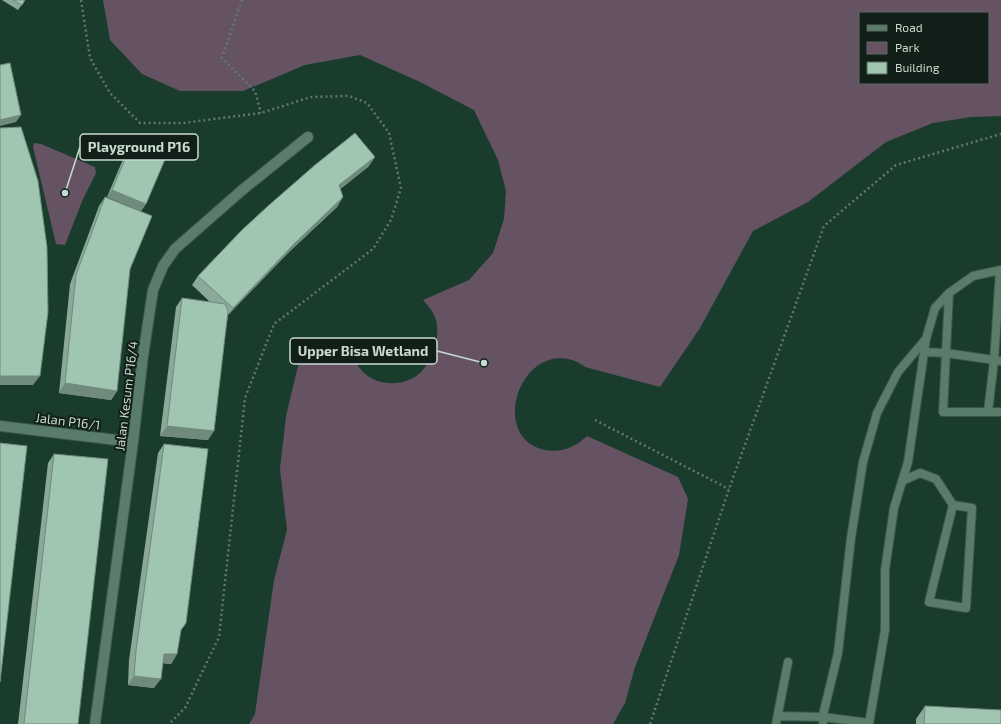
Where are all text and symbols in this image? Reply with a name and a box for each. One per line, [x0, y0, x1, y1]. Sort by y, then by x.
legend [859, 12, 989, 84]
text: Road [895, 20, 923, 34]
text: Park [895, 40, 920, 54]
text: Building [895, 60, 940, 74]
callout: Playground P16 [80, 134, 198, 160]
text: Playground P16 [88, 138, 190, 155]
callout: Upper Bisa Wetland [290, 338, 437, 364]
street label: Jalan Kesum P16/4 [111, 340, 141, 452]
text: Upper Bisa Wetland [298, 342, 428, 359]
street label: Jalan P16/1 [35, 409, 101, 433]

